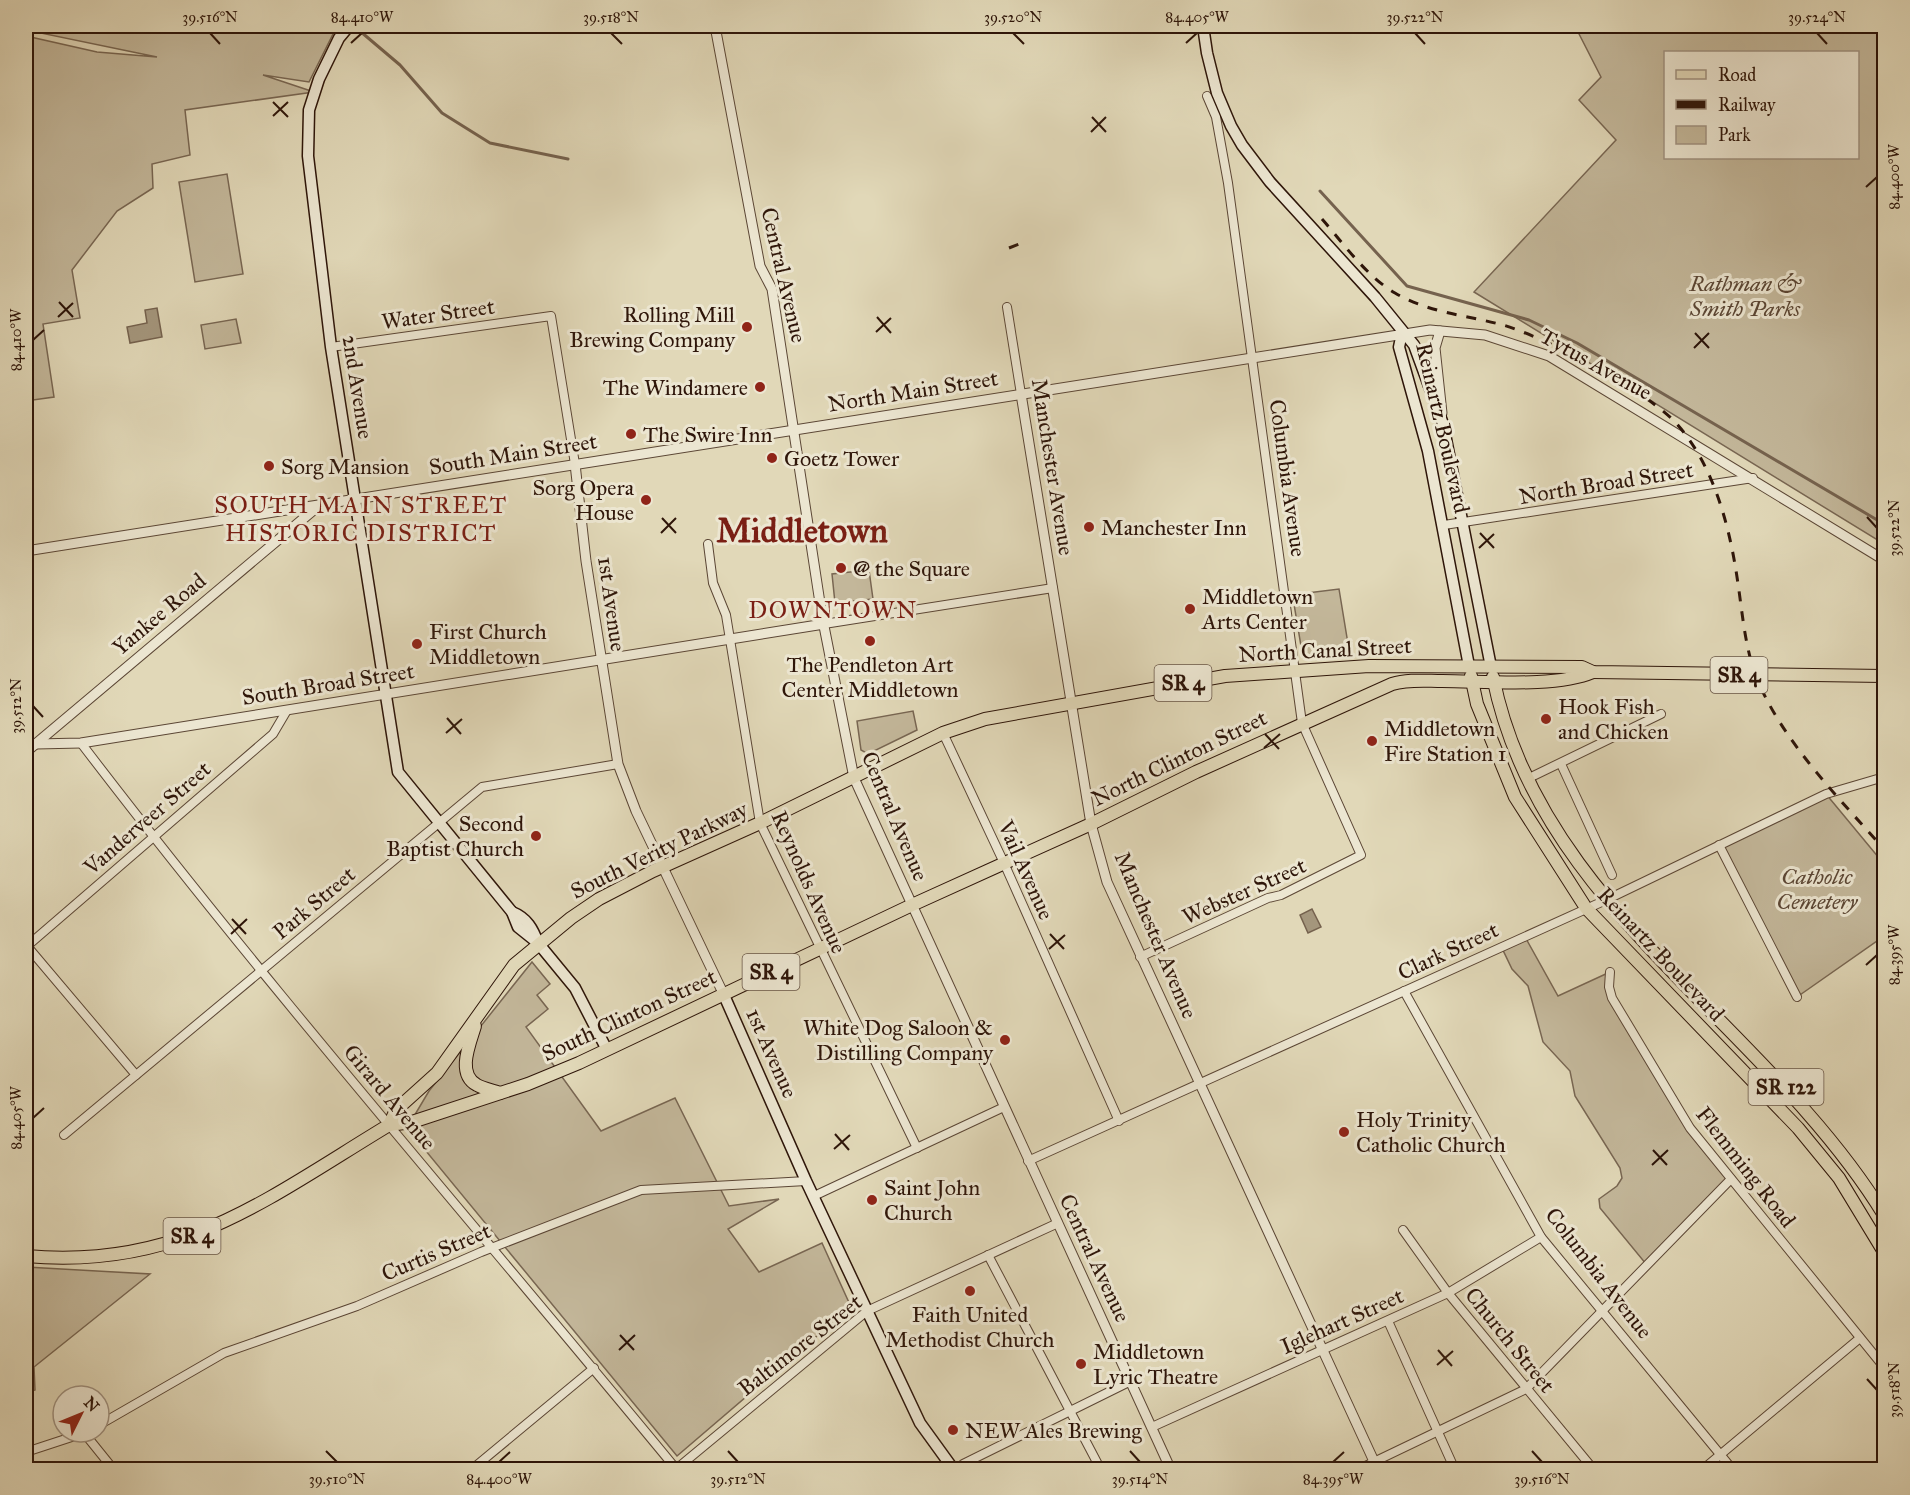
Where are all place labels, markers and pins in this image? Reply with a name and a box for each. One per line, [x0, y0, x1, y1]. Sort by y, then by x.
place label: Rolling Mill Brewing Company [569, 301, 736, 353]
marker: Rolling Mill Brewing Company [740, 320, 754, 334]
place label: The Windamere [603, 374, 748, 401]
marker: The Windamere [753, 380, 767, 394]
place label: The Swire Inn [643, 421, 772, 448]
marker: The Swire Inn [624, 427, 638, 441]
place label: Goetz Tower [784, 445, 900, 472]
marker: Goetz Tower [765, 451, 779, 465]
place label: Sorg Mansion [281, 453, 409, 480]
marker: Sorg Mansion [262, 459, 276, 473]
place label: Sorg Opera House [532, 474, 635, 526]
marker: Sorg Opera House [639, 493, 653, 507]
place label: Manchester Inn [1101, 514, 1247, 541]
marker: Manchester Inn [1082, 520, 1096, 534]
place label: @ the Square [853, 555, 970, 582]
marker: @ the Square [834, 561, 848, 575]
place label: Middletown Arts Center [1201, 583, 1313, 635]
marker: Middletown Arts Center [1183, 602, 1197, 616]
place label: First Church Middletown [429, 618, 547, 670]
marker: The Pendleton Art Center Middletown [863, 634, 877, 648]
marker: First Church Middletown [410, 637, 424, 651]
place label: The Pendleton Art Center Middletown [782, 651, 959, 703]
place label: Hook Fish and Chicken [1558, 693, 1669, 745]
marker: Hook Fish and Chicken [1539, 712, 1553, 726]
place label: Middletown Fire Station 1 [1384, 715, 1506, 767]
marker: Middletown Fire Station 1 [1365, 734, 1379, 748]
place label: Second Baptist Church [386, 810, 524, 862]
marker: Second Baptist Church [529, 829, 543, 843]
place label: White Dog Saloon & Distilling Company [803, 1014, 994, 1066]
marker: White Dog Saloon & Distilling Company [998, 1033, 1012, 1047]
place label: Holy Trinity Catholic Church [1356, 1106, 1506, 1158]
marker: Holy Trinity Catholic Church [1337, 1125, 1351, 1139]
place label: Saint John Church [884, 1174, 980, 1226]
marker: Saint John Church [865, 1193, 879, 1207]
marker: Faith United Methodist Church [963, 1284, 977, 1298]
place label: Faith United Methodist Church [886, 1301, 1054, 1353]
place label: Middletown Lyric Theatre [1093, 1338, 1218, 1390]
marker: Middletown Lyric Theatre [1074, 1357, 1088, 1371]
place label: NEW Ales Brewing [965, 1417, 1142, 1444]
marker: NEW Ales Brewing [946, 1423, 960, 1437]

